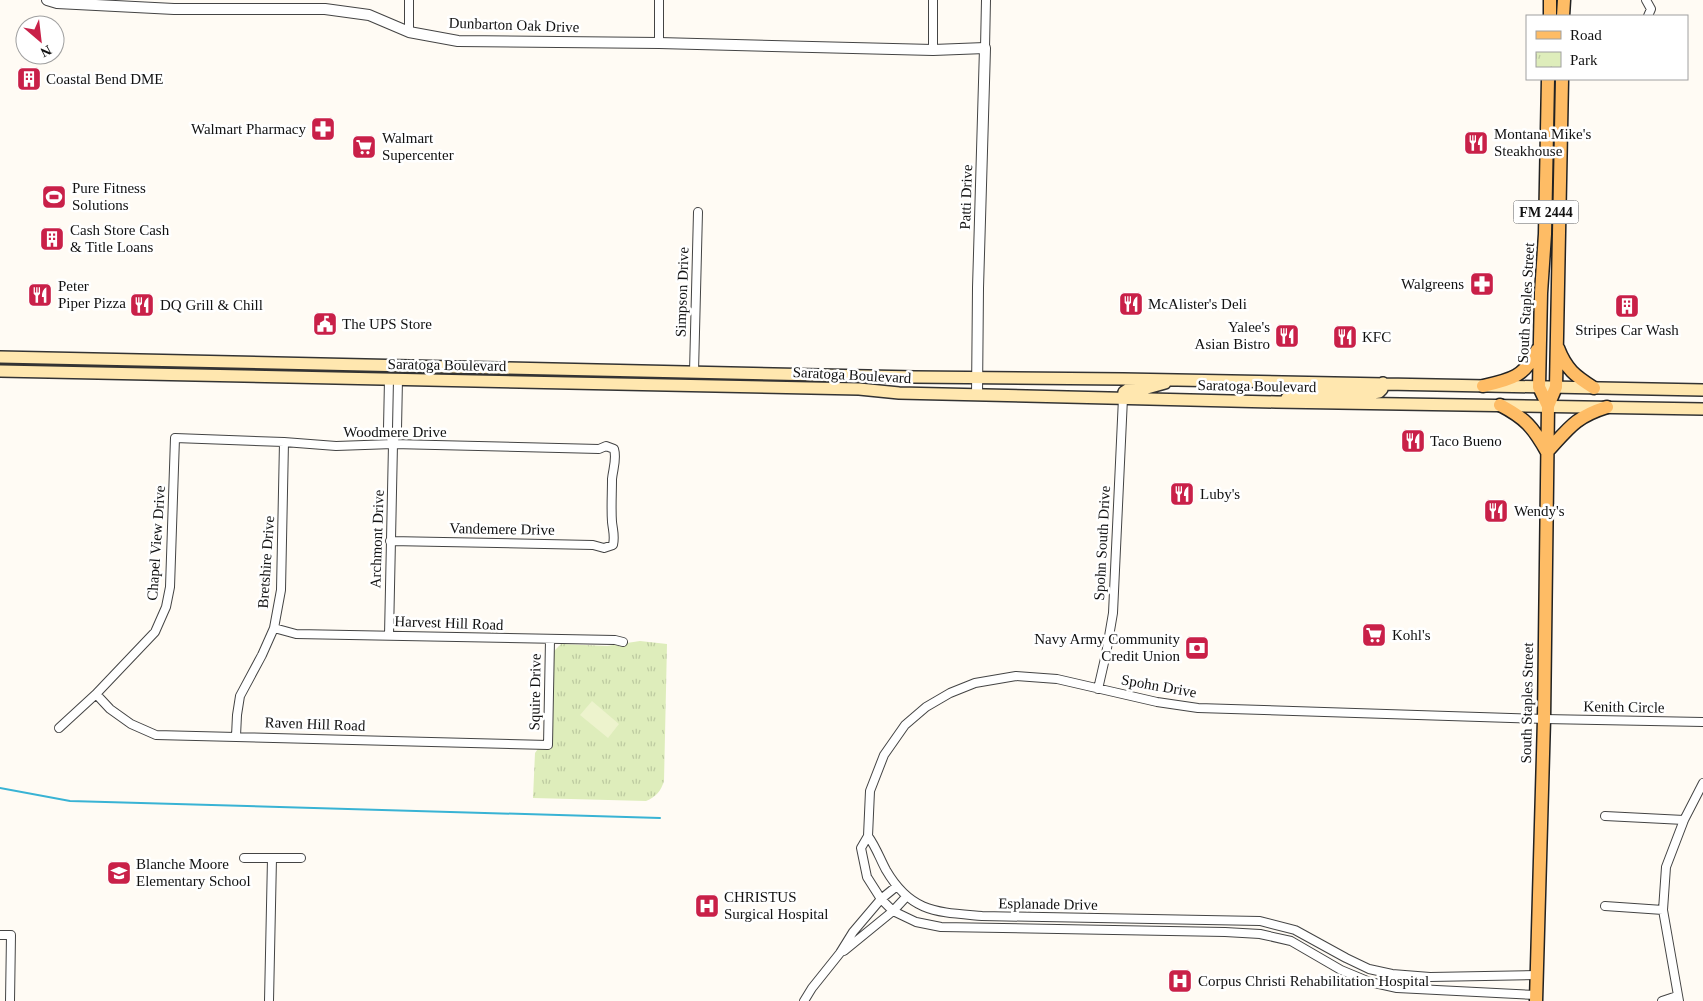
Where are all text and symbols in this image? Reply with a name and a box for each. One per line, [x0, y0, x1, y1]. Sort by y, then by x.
north arrow [15, 15, 65, 65]
street label: Dunbarton Oak Drive [448, 15, 580, 35]
legend [1526, 15, 1688, 80]
text: Road [1570, 27, 1602, 43]
text: N [38, 42, 54, 60]
text: Park [1570, 52, 1598, 68]
building icon: Coastal Bend DME [16, 66, 42, 92]
place label: Coastal Bend DME [46, 71, 164, 87]
pharmacy icon: Walmart Pharmacy [310, 116, 336, 142]
place label: Walmart Pharmacy [191, 121, 306, 137]
place label: Montana Mike's Steakhouse [1494, 126, 1591, 159]
place label: Walmart Supercenter [382, 130, 454, 163]
restaurant icon: Montana Mike's Steakhouse [1463, 130, 1489, 156]
supermarket icon: Walmart Supercenter [351, 134, 377, 160]
street label: Patti Drive [957, 164, 975, 230]
place label: Pure Fitness Solutions [72, 180, 146, 213]
sports icon: Pure Fitness Solutions [41, 184, 67, 210]
road number: FM 2444 [1514, 200, 1578, 223]
place label: Cash Store Cash & Title Loans [70, 222, 170, 255]
building icon: Cash Store Cash & Title Loans [39, 226, 65, 252]
street label: South Staples Street [1515, 241, 1537, 364]
street label: Simpson Drive [672, 246, 692, 337]
pharmacy icon: Walgreens [1469, 271, 1495, 297]
place label: Walgreens [1401, 276, 1464, 292]
place label: Peter Piper Pizza [58, 278, 126, 311]
restaurant icon: Peter Piper Pizza [27, 282, 53, 308]
restaurant icon: McAlister's Deli [1118, 291, 1144, 317]
restaurant icon: DQ Grill & Chill [129, 292, 155, 318]
building icon: Stripes Car Wash [1614, 293, 1640, 319]
place label: McAlister's Deli [1148, 296, 1247, 312]
place label: DQ Grill & Chill [160, 297, 263, 313]
public building icon: The UPS Store [312, 311, 338, 337]
place label: The UPS Store [342, 316, 432, 332]
place label: Yalee's Asian Bistro [1195, 319, 1270, 352]
place label: Stripes Car Wash [1575, 322, 1679, 338]
restaurant icon: Yalee's Asian Bistro [1274, 323, 1300, 349]
restaurant icon: KFC [1332, 324, 1358, 350]
place label: KFC [1362, 329, 1391, 345]
street label: Saratoga Boulevard [388, 356, 507, 374]
street label: Saratoga Boulevard [792, 364, 912, 386]
street label: Saratoga Boulevard [1198, 377, 1317, 395]
street label: Woodmere Drive [343, 424, 447, 440]
restaurant icon: Taco Bueno [1400, 428, 1426, 454]
place label: Taco Bueno [1430, 433, 1502, 449]
restaurant icon: Luby's [1169, 481, 1195, 507]
street label: Chapel View Drive [144, 485, 168, 601]
street label: Spohn South Drive [1091, 485, 1113, 601]
place label: Luby's [1200, 486, 1240, 502]
street label: Archmont Drive [367, 489, 387, 589]
restaurant icon: Wendy's [1483, 498, 1509, 524]
place label: Wendy's [1514, 503, 1565, 519]
street label: Bretshire Drive [255, 515, 277, 609]
street label: Vandemere Drive [449, 520, 555, 538]
street label: Harvest Hill Road [394, 613, 504, 633]
supermarket icon: Kohl's [1361, 622, 1387, 648]
place label: Kohl's [1392, 627, 1431, 643]
place label: Navy Army Community Credit Union [1034, 631, 1180, 664]
bank icon: Navy Army Community Credit Union [1184, 635, 1210, 661]
street label: South Staples Street [1518, 642, 1536, 764]
street label: Squire Drive [526, 653, 544, 731]
street label: Spohn Drive [1120, 672, 1198, 701]
street label: Kenith Circle [1583, 698, 1665, 716]
street label: Raven Hill Road [264, 714, 366, 734]
place label: Blanche Moore Elementary School [136, 856, 251, 889]
school or university icon: Blanche Moore Elementary School [106, 860, 132, 886]
place label: CHRISTUS Surgical Hospital [724, 889, 828, 922]
hospital icon: CHRISTUS Surgical Hospital [694, 893, 720, 919]
street label: Esplanade Drive [998, 895, 1098, 913]
hospital icon: Corpus Christi Rehabilitation Hospital [1167, 968, 1193, 994]
place label: Corpus Christi Rehabilitation Hospital [1198, 973, 1429, 989]

